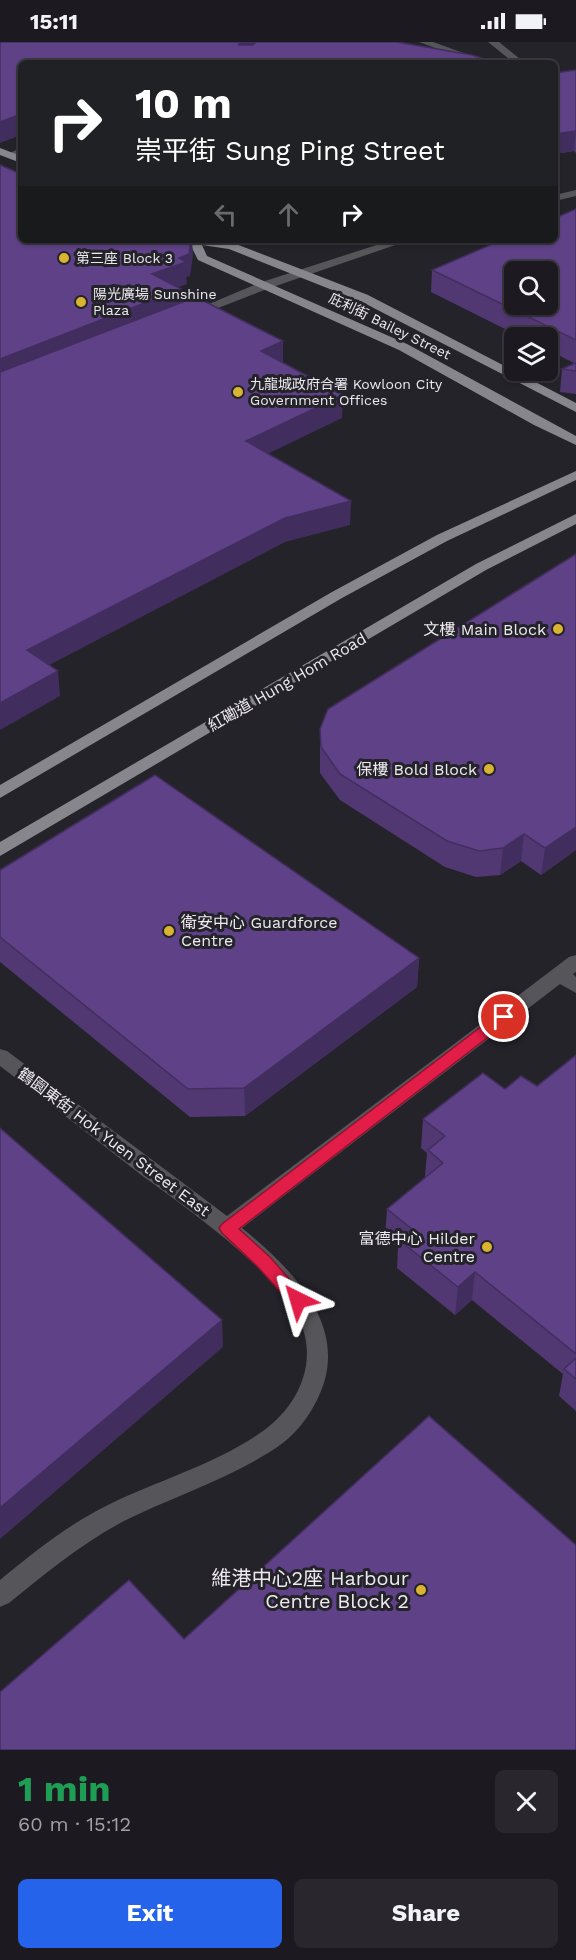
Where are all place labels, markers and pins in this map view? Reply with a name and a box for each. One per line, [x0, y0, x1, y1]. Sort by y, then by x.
place label: 第三座 Block 3 [76, 250, 173, 266]
marker: 第三座 Block 3 [57, 251, 71, 265]
place label: 陽光廣場 Sunshine Plaza [93, 286, 217, 318]
marker: 陽光廣場 Sunshine Plaza [74, 295, 88, 309]
place label: 九龍城政府合署 Kowloon City Government Offices [250, 376, 443, 408]
marker: 九龍城政府合署 Kowloon City Government Offices [231, 385, 245, 399]
place label: 文樓 Main Block [423, 620, 546, 639]
marker: 文樓 Main Block [551, 622, 565, 636]
place label: 保樓 Bold Block [356, 760, 477, 779]
marker: 保樓 Bold Block [482, 762, 496, 776]
place label: 衛安中心 Guardforce Centre [181, 913, 337, 950]
marker: 衛安中心 Guardforce Centre [162, 924, 176, 938]
pin [478, 991, 529, 1042]
place label: 富德中心 Hilder Centre [359, 1229, 475, 1266]
marker: 富德中心 Hilder Centre [480, 1240, 494, 1254]
place label: 維港中心2座 Harbour Centre Block 2 [211, 1566, 409, 1613]
marker: 維港中心2座 Harbour Centre Block 2 [414, 1583, 428, 1597]

